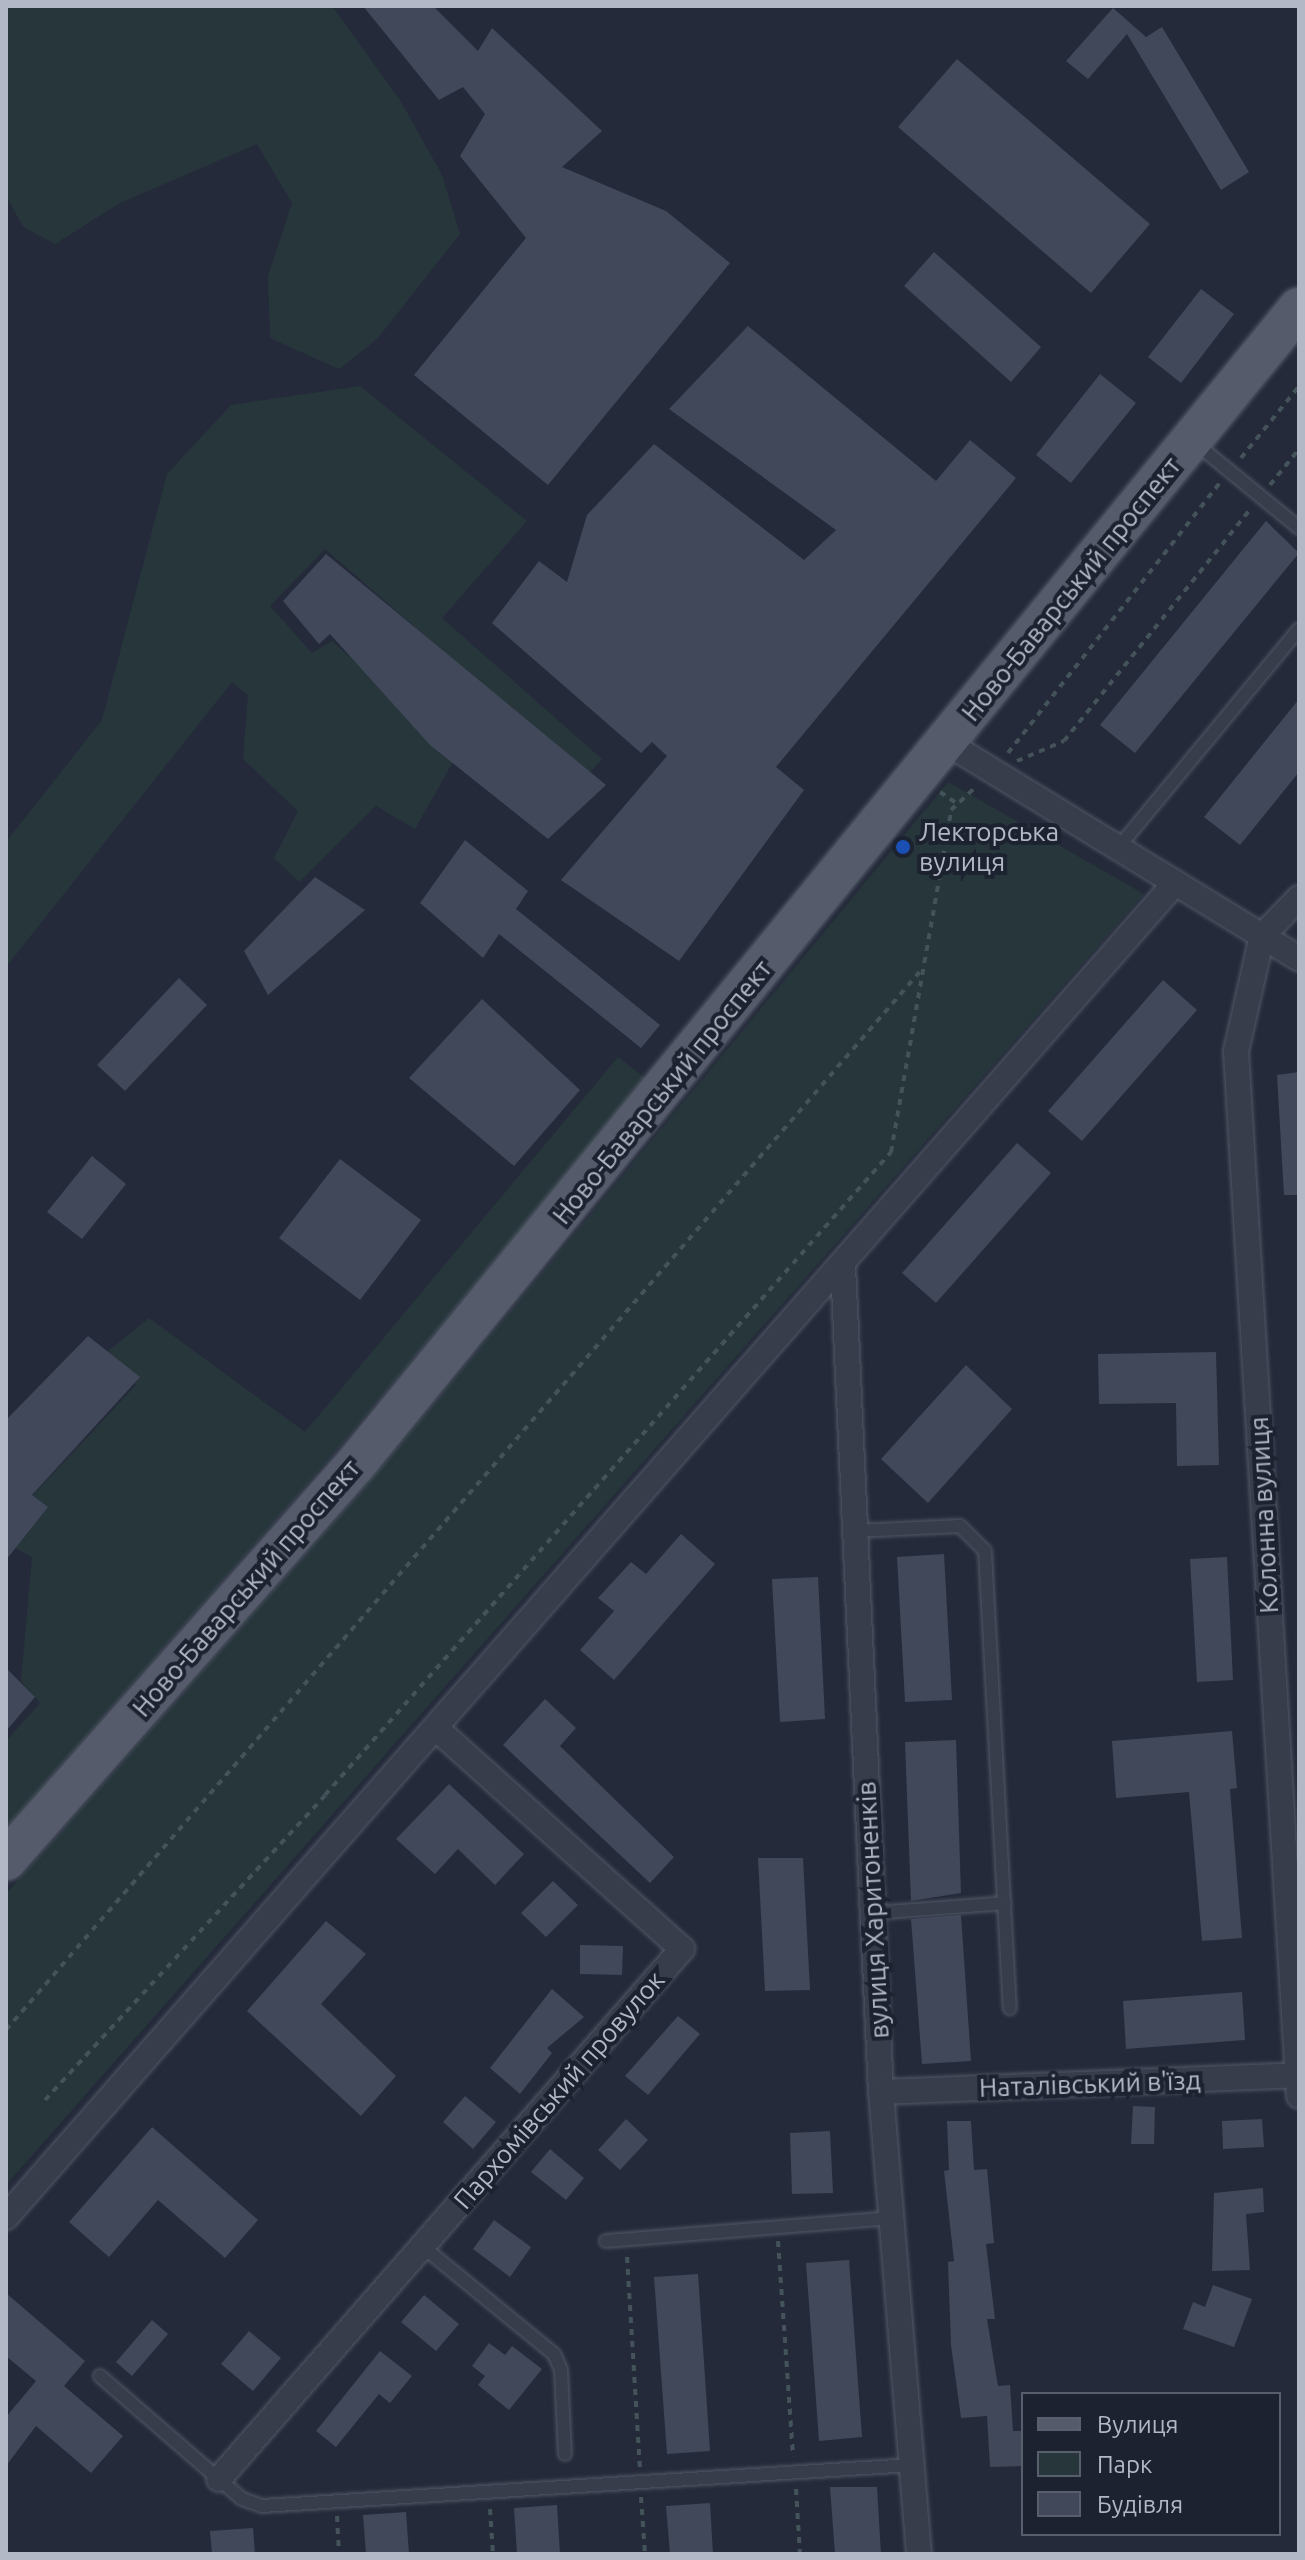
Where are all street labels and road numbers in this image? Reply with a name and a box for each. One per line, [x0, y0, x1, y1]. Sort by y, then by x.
street label: Ново-Баварський проспект [955, 451, 1187, 727]
street label: Ново-Баварський проспект [546, 954, 778, 1230]
street label: Колонна вулиця [1243, 1416, 1285, 1614]
street label: Ново-Баварський проспект [126, 1453, 366, 1723]
street label: вулиця Харитоненків [851, 1781, 895, 2039]
street label: Пархомівський провулок [447, 1965, 671, 2215]
street label: Наталівський в'їзд [979, 2065, 1201, 2103]

